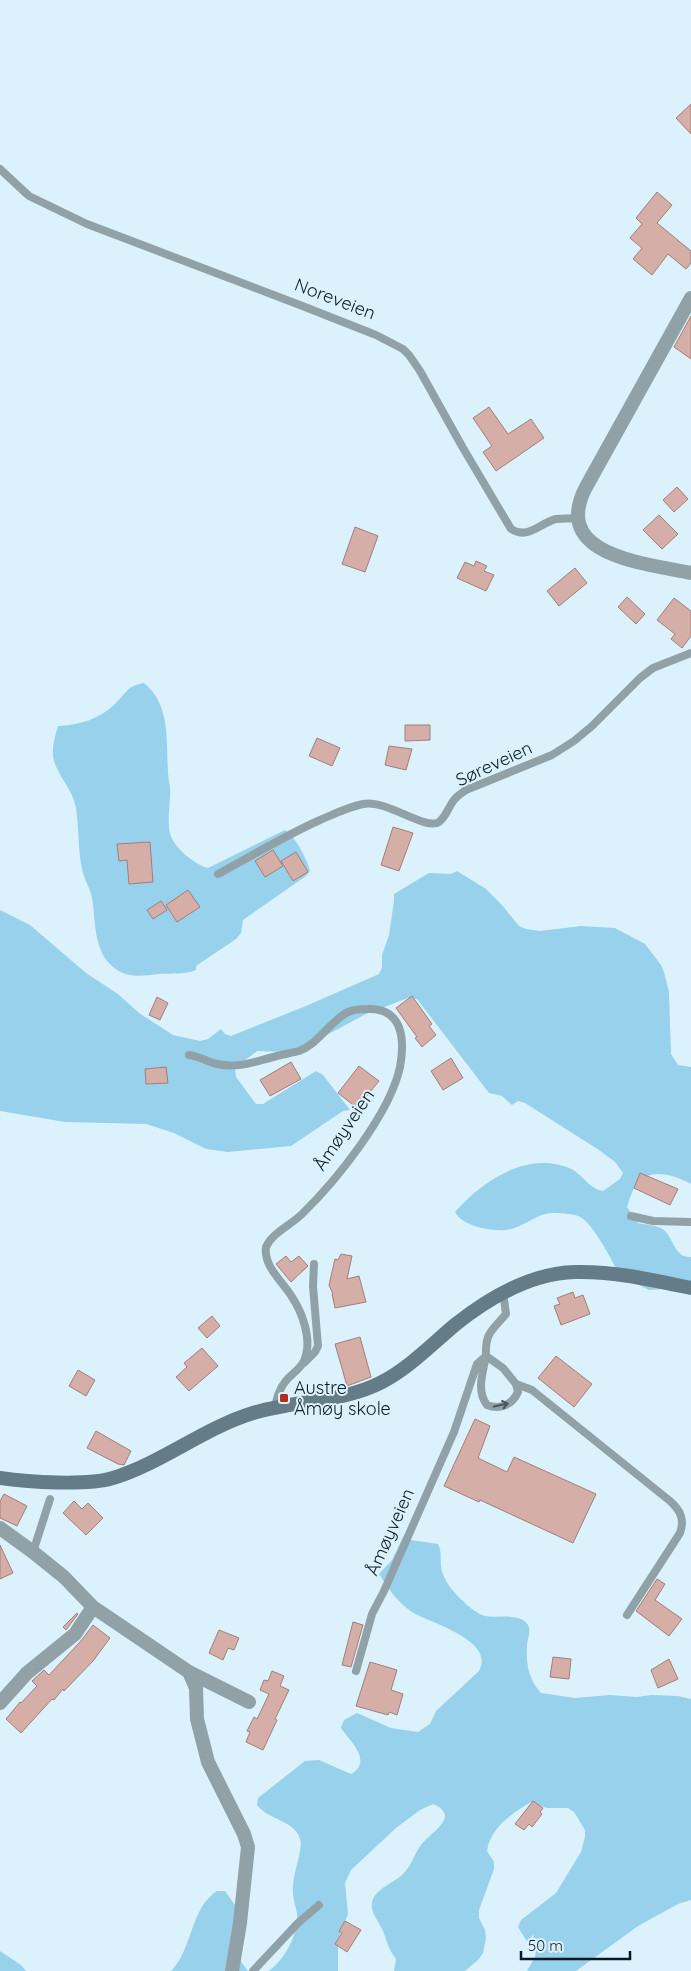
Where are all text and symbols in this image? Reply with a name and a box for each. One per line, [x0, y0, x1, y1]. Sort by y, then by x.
street label: Noreveien [292, 273, 379, 324]
street label: Søreveien [452, 736, 536, 791]
street label: Åmøyveien [308, 1085, 379, 1175]
place label: Austre Åmøy skole [294, 1376, 391, 1420]
marker: Austre Åmøy skole [278, 1392, 290, 1404]
one-way arrow [492, 1400, 508, 1410]
street label: Åmøyveien [360, 1485, 419, 1579]
scale bar [521, 1928, 630, 1960]
text: 50 m [528, 1936, 563, 1955]

